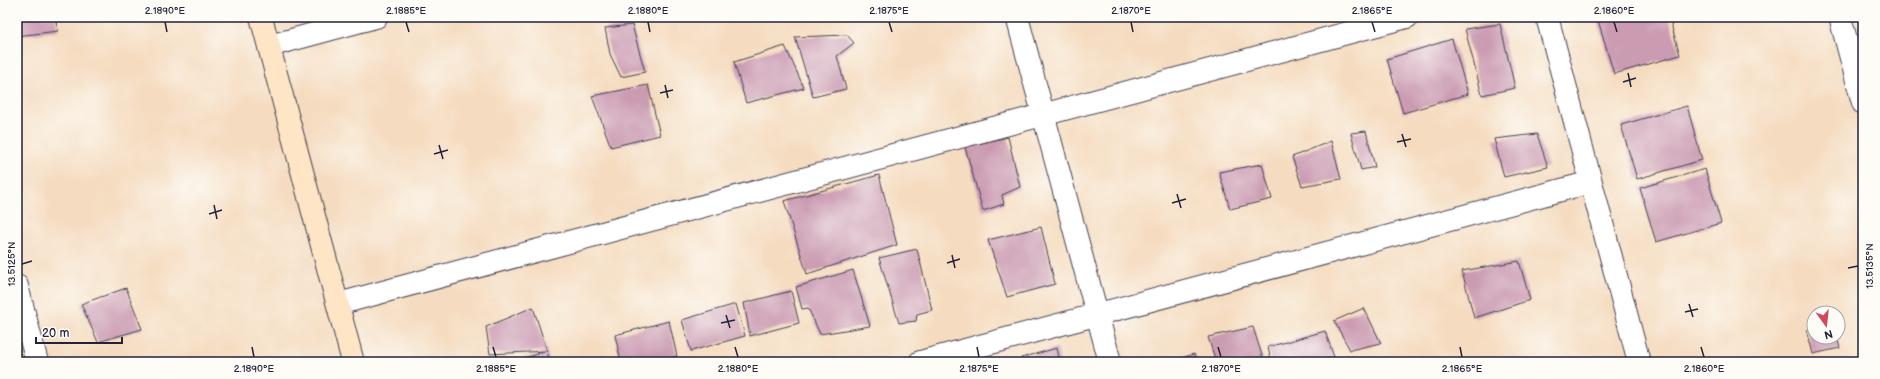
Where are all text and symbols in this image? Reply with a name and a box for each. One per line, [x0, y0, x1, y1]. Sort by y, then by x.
text: 2.1890°E [145, 5, 186, 17]
text: 2.1885°E [386, 5, 426, 17]
text: 2.1880°E [628, 5, 669, 17]
text: 2.1875°E [869, 5, 909, 17]
text: 2.1870°E [1111, 5, 1151, 17]
text: 2.1865°E [1352, 5, 1393, 17]
text: 2.1860°E [1594, 5, 1635, 17]
text: 13.5125°N [6, 241, 18, 287]
text: 13.5135°N [1864, 243, 1876, 289]
north arrow [1806, 305, 1846, 345]
scale bar [36, 319, 122, 345]
text: 20 m [42, 326, 69, 341]
text: N [1823, 327, 1834, 342]
text: 2.1890°E [234, 363, 275, 375]
text: 2.1885°E [476, 363, 516, 375]
text: 2.1880°E [718, 363, 759, 375]
text: 2.1875°E [959, 363, 999, 375]
text: 2.1870°E [1201, 363, 1241, 375]
text: 2.1865°E [1442, 363, 1483, 375]
text: 2.1860°E [1684, 363, 1725, 375]

